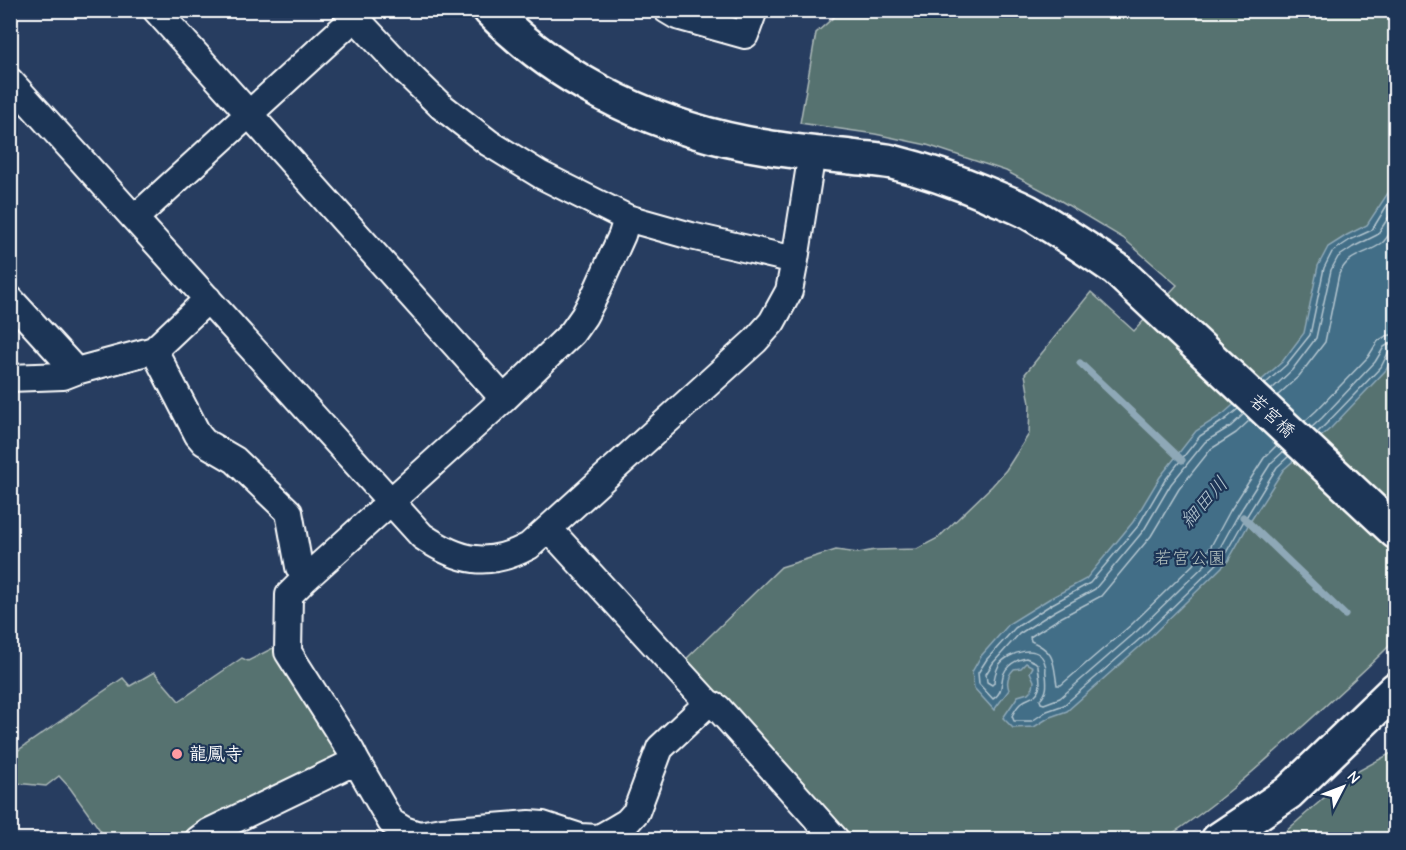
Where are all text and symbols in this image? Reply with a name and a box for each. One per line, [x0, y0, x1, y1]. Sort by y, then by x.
street label: 若宮橋 [1245, 390, 1299, 442]
water label: 細田川 [1175, 472, 1233, 532]
park label: 若宮公園 [1154, 548, 1226, 569]
place label: 龍鳳寺 [189, 744, 243, 765]
marker: 龍鳳寺 [170, 747, 184, 761]
north arrow [1313, 757, 1373, 817]
text: N [1343, 768, 1364, 788]

